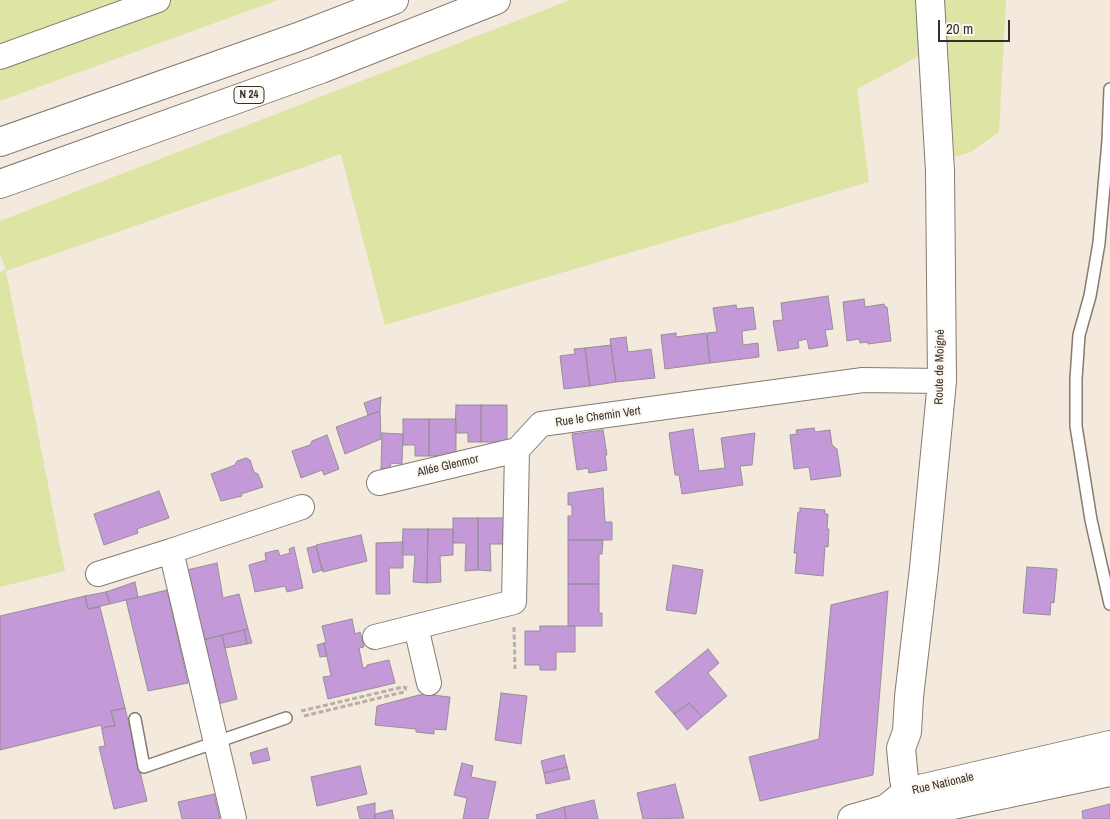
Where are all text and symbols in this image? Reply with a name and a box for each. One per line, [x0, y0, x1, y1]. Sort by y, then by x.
scale bar [940, 10, 1012, 42]
text: 20 m [946, 18, 973, 39]
road number: N 24 [234, 86, 264, 104]
street label: Route de Moigné [932, 329, 948, 405]
street label: Rue le Chemin Vert [554, 404, 642, 430]
street label: Allée Glenmor [416, 452, 480, 480]
street label: Rue Nationale [911, 770, 975, 798]

